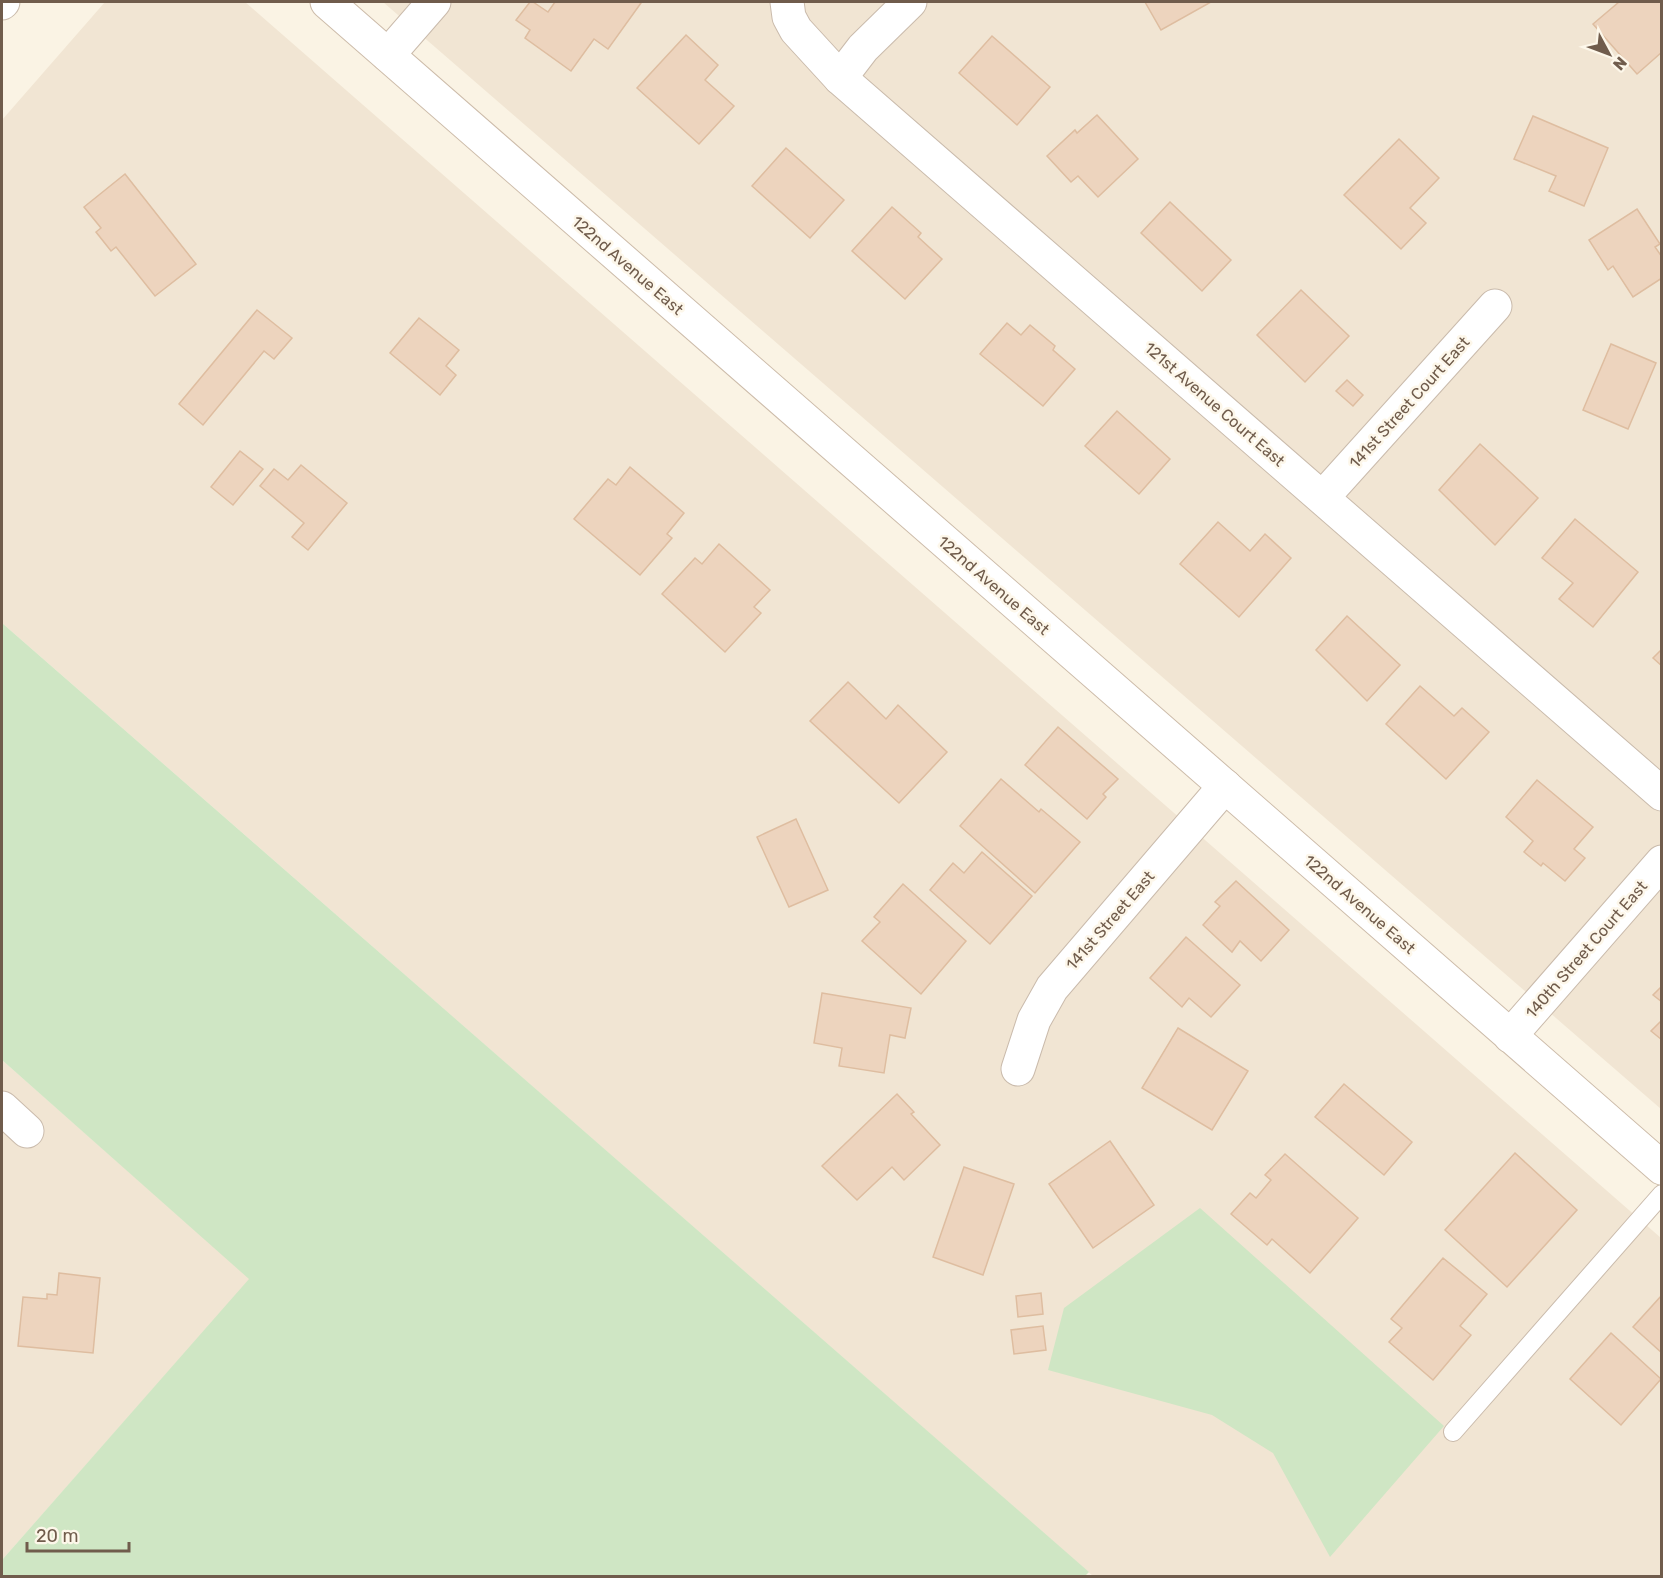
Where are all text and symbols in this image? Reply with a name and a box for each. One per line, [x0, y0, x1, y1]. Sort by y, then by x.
north arrow [1579, 24, 1639, 84]
text: N [1609, 53, 1631, 74]
street label: 122nd Avenue East [568, 212, 687, 319]
street label: 141st Street Court East [1345, 333, 1473, 472]
street label: 121st Avenue Court East [1141, 338, 1289, 470]
street label: 122nd Avenue East [934, 532, 1053, 639]
street label: 122nd Avenue East [1300, 851, 1419, 958]
street label: 141st Street East [1062, 867, 1158, 974]
street label: 140th Street Court East [1522, 877, 1651, 1022]
scale bar [27, 1515, 129, 1553]
text: 20 m [36, 1525, 78, 1547]

